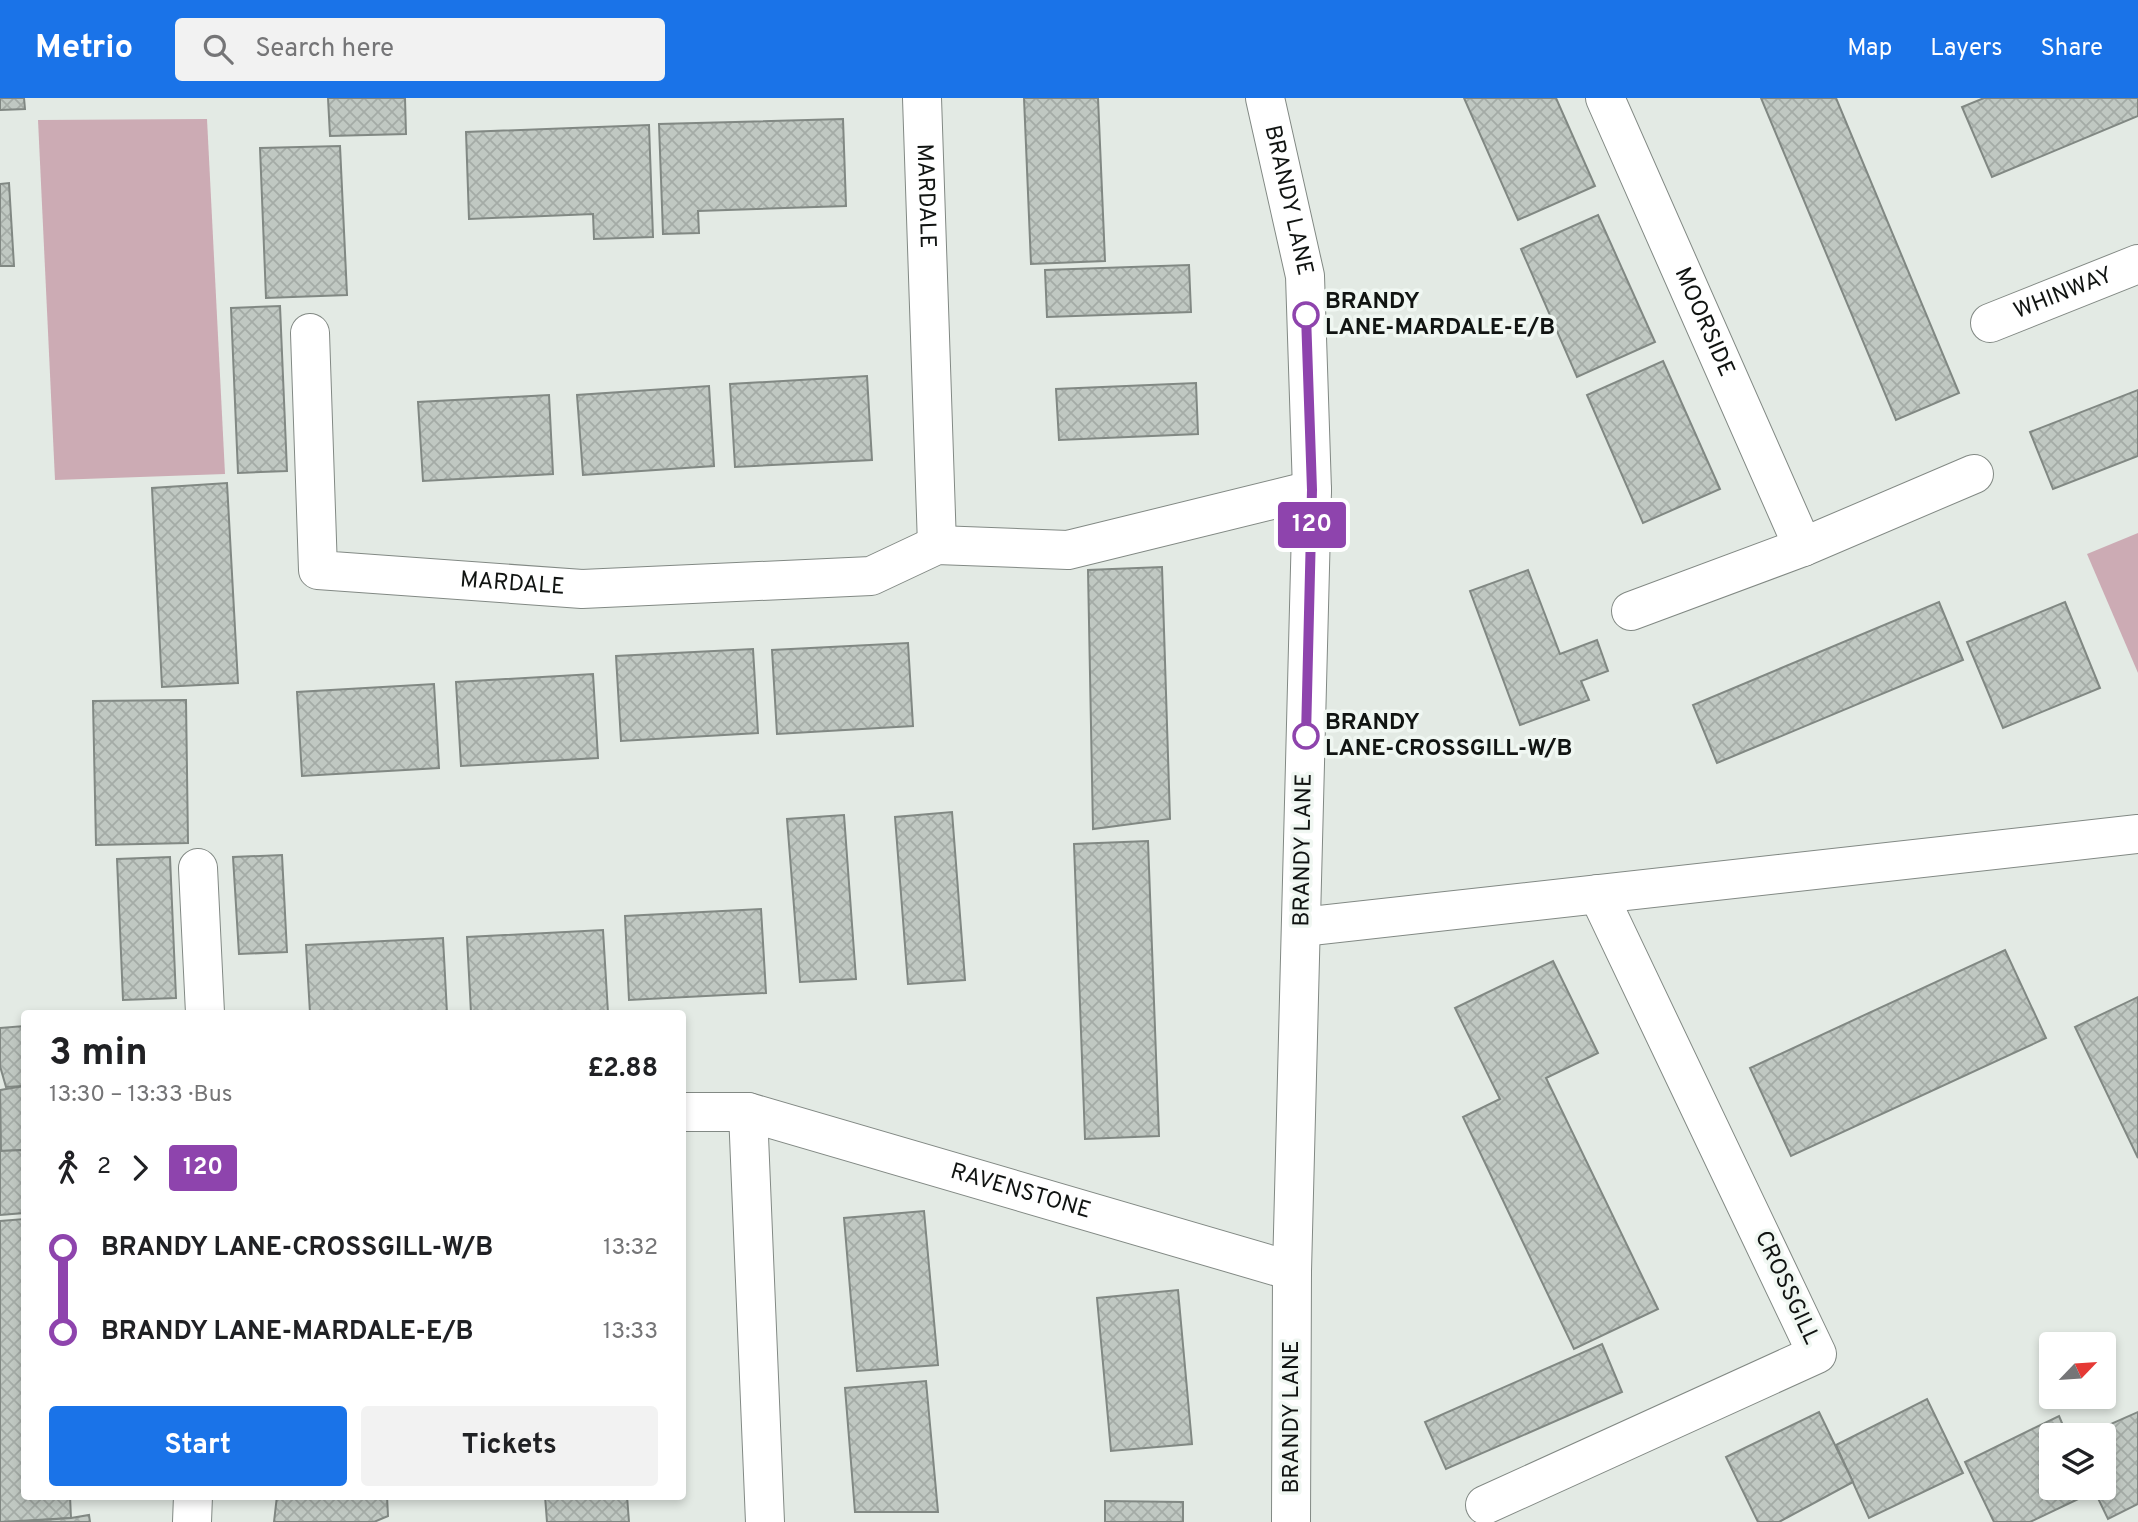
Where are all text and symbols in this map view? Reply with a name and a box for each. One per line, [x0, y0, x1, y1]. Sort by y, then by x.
search box [175, 18, 665, 81]
text: Metrio [35, 28, 133, 70]
icon: search [199, 30, 237, 68]
text: Search here [255, 33, 394, 66]
text: Map [1847, 34, 1892, 64]
text: Layers [1930, 34, 2002, 64]
text: Share [2040, 34, 2103, 64]
street label: BRANDY LANE [1257, 122, 1319, 278]
street label: MARDALE [909, 143, 942, 249]
street label: WHINWAY [2010, 261, 2117, 327]
street label: MOORSIDE [1667, 263, 1741, 381]
place label: BRANDY LANE-MARDALE-E/B [1325, 288, 1555, 343]
marker: BRANDY LANE-MARDALE-E/B [1293, 302, 1319, 328]
line badge: 120 [1272, 502, 1352, 548]
text: 120 [1292, 510, 1332, 540]
street label: MARDALE [459, 566, 566, 602]
place label: BRANDY LANE-CROSSGILL-W/B [1325, 709, 1572, 764]
marker: BRANDY LANE-CROSSGILL-W/B [1293, 723, 1319, 749]
street label: BRANDY LANE [1288, 773, 1320, 927]
text: 3 min [49, 1030, 148, 1079]
text: £2.88 [587, 1053, 658, 1086]
text: 13:30 – 13:33 · Bus [49, 1081, 232, 1110]
icon: walk [49, 1149, 87, 1187]
icon: forward [121, 1149, 159, 1187]
text: 2 [97, 1153, 111, 1182]
text: 120 [183, 1153, 223, 1183]
street label: RAVENSTONE [947, 1157, 1094, 1226]
street label: CROSSGILL [1747, 1226, 1825, 1350]
text: BRANDY LANE-CROSSGILL-W/B [101, 1232, 493, 1265]
text: 13:32 [603, 1234, 658, 1263]
text: BRANDY LANE-MARDALE-E/B [101, 1316, 474, 1349]
text: 13:33 [603, 1318, 658, 1347]
north arrow [2039, 1332, 2116, 1409]
map controls [2039, 1332, 2116, 1500]
street label: BRANDY LANE [1278, 1340, 1307, 1494]
button: Start [49, 1406, 347, 1486]
button: Tickets [361, 1406, 658, 1486]
button: layers [2039, 1423, 2116, 1500]

